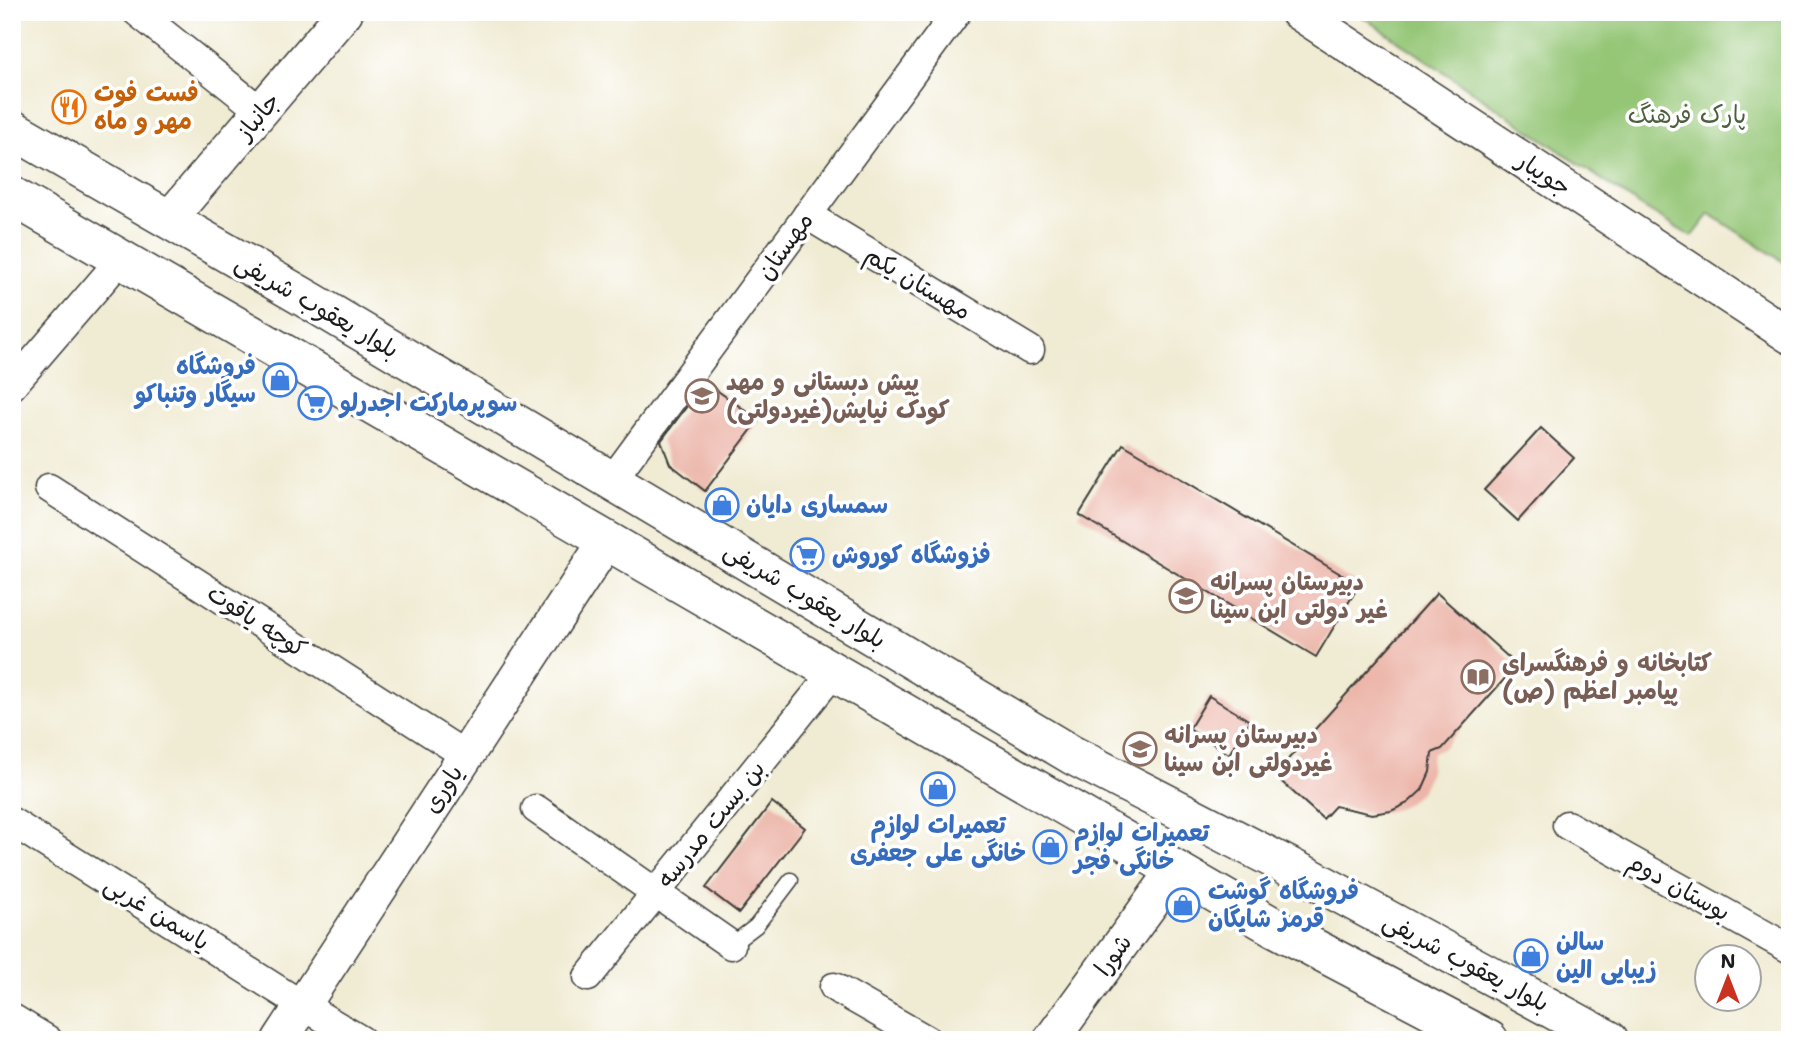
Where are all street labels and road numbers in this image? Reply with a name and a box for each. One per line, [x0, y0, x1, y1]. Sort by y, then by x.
street label: جانباز [227, 85, 287, 148]
street label: جویبار [1509, 144, 1577, 203]
street label: مهستان [750, 206, 820, 286]
street label: مهستان یکم [858, 239, 977, 329]
street label: بلوار یعقوب شریفی [230, 246, 404, 366]
street label: بلوار یعقوب شریفی [718, 534, 892, 656]
street label: کوچه یاقوت [201, 577, 313, 665]
street label: بن بست مدرسه [650, 754, 772, 894]
street label: یاوری [415, 759, 471, 819]
street label: بوستان دوم [1620, 846, 1736, 931]
street label: یاسمن غربی [98, 868, 216, 958]
street label: بلوار یعقوب شریفی [1377, 905, 1555, 1019]
street label: شورا [1087, 928, 1139, 982]

